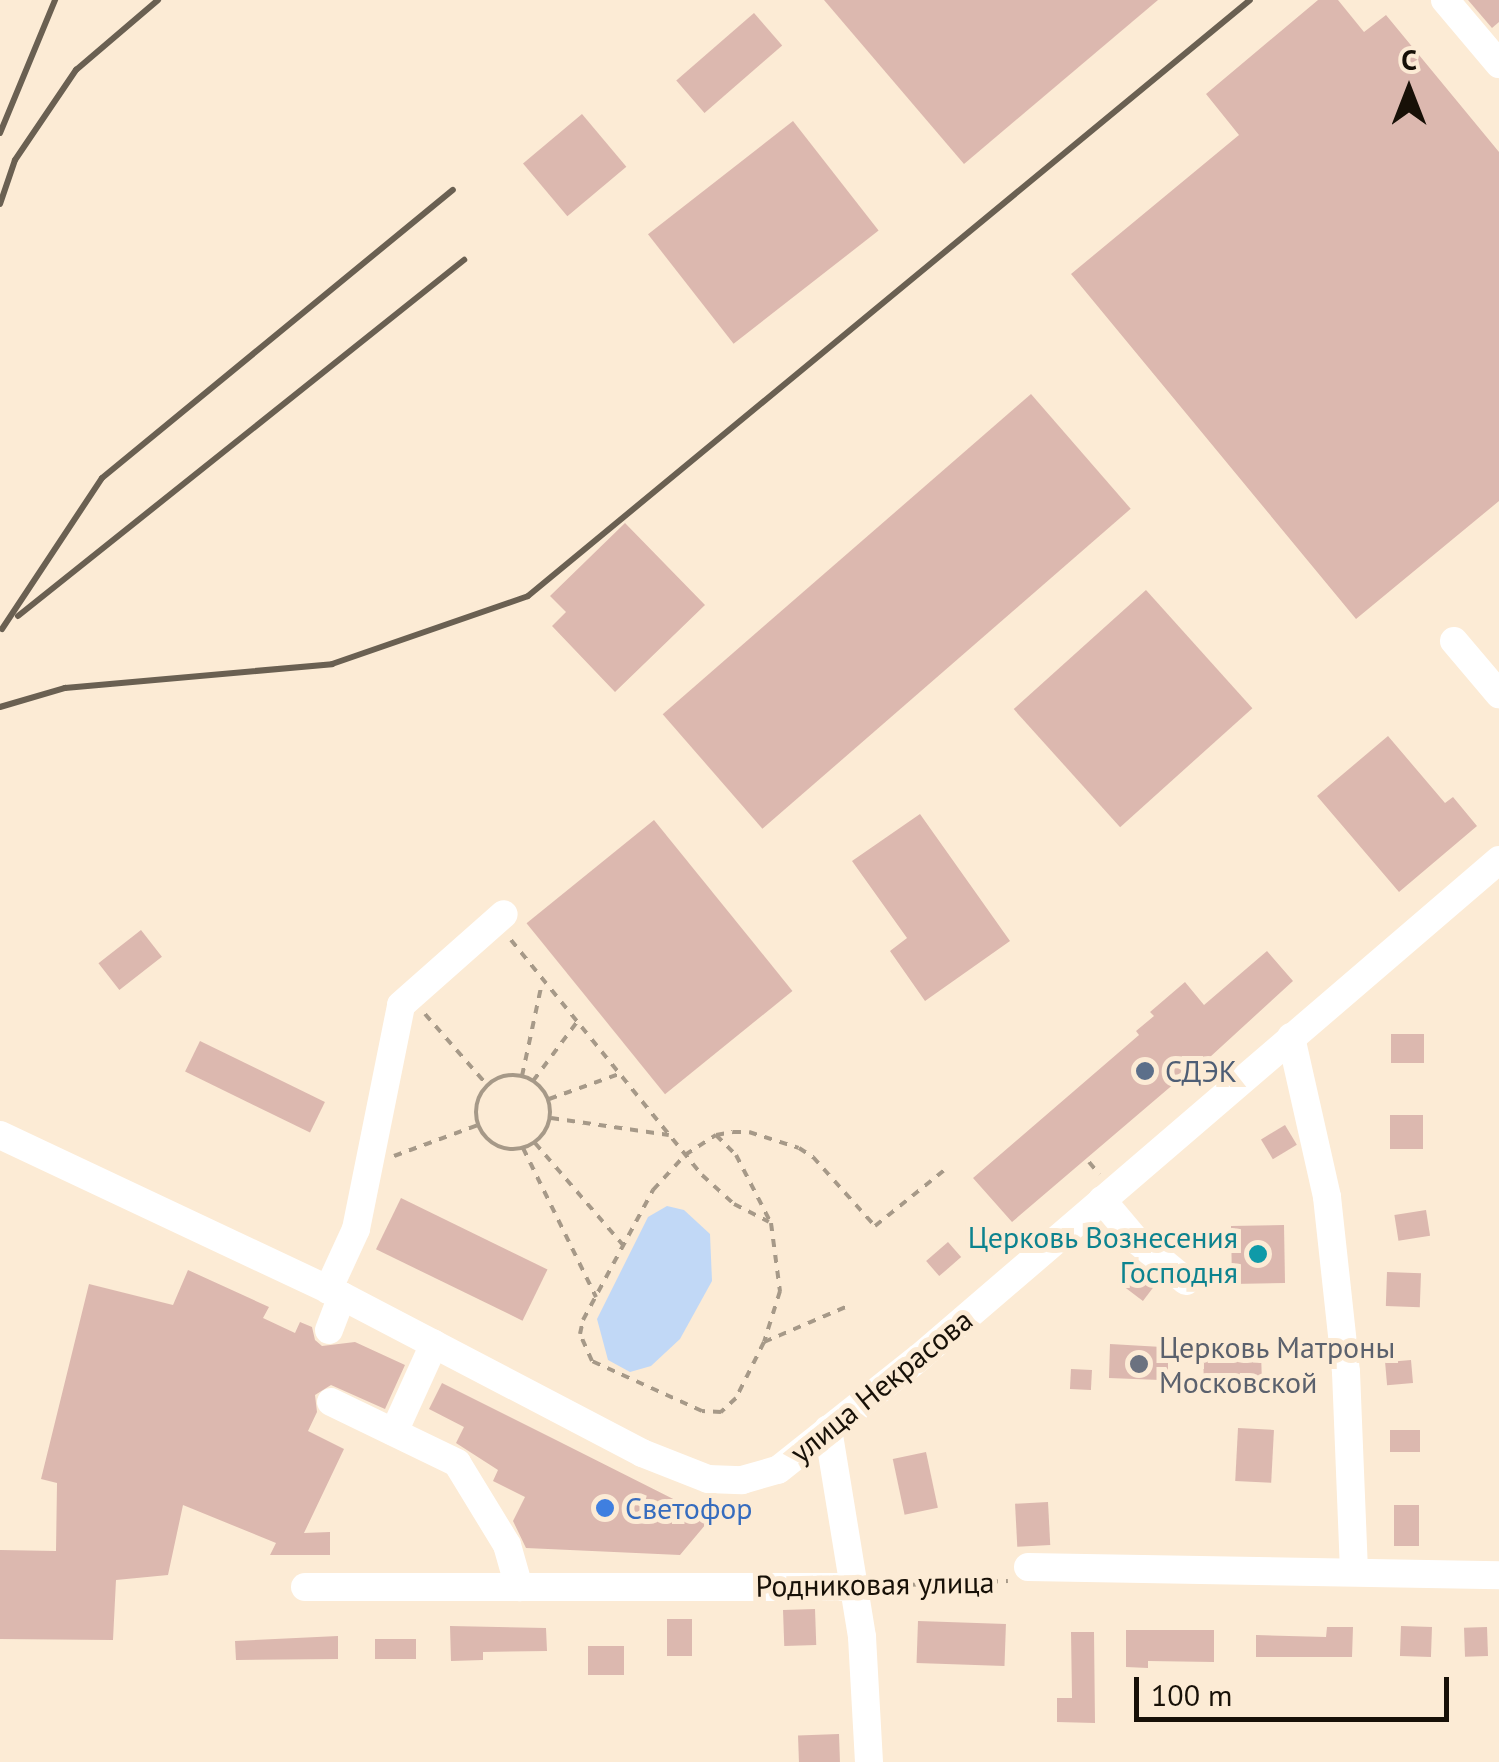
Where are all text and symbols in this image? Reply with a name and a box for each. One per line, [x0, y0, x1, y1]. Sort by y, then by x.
north arrow [1359, 40, 1459, 140]
text: С [1401, 41, 1417, 78]
place label: СДЭК [1165, 1053, 1237, 1089]
marker: СДЭК [1134, 1060, 1156, 1082]
place label: Церковь Вознесения Господня [967, 1219, 1238, 1290]
marker: Церковь Вознесения Господня [1247, 1243, 1269, 1265]
street label: улица Некрасова [783, 1302, 979, 1470]
place label: Церковь Матроны Московской [1159, 1329, 1396, 1400]
marker: Церковь Матроны Московской [1128, 1353, 1150, 1375]
place label: Светофор [625, 1490, 753, 1526]
marker: Светофор [594, 1497, 616, 1519]
street label: Родниковая улица [755, 1564, 995, 1604]
scale bar [1139, 1657, 1454, 1719]
text: 100 m [1151, 1675, 1232, 1714]

